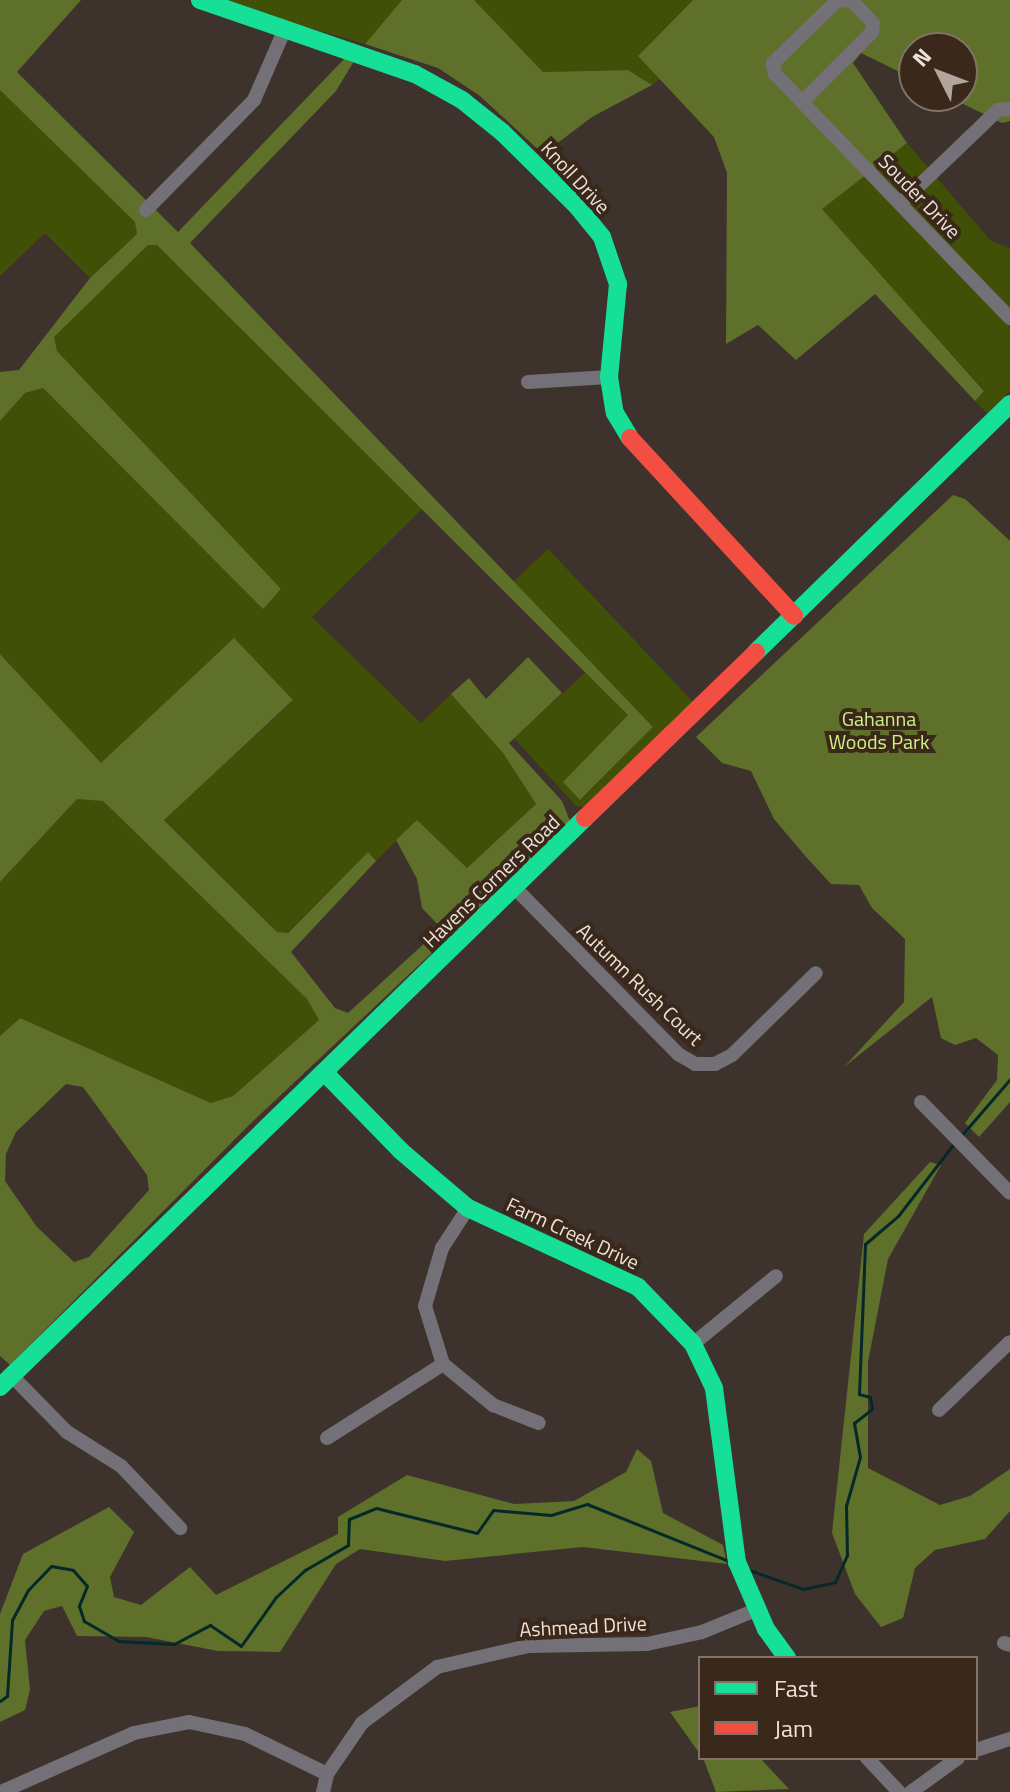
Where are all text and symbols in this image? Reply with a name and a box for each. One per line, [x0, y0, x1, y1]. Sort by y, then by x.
north arrow [898, 32, 978, 112]
text: N [904, 40, 939, 74]
street label: Knoll Drive [537, 136, 615, 218]
street label: Souder Drive [874, 149, 966, 243]
park label: Gahanna Woods Park [829, 707, 929, 754]
street label: Havens Corners Road [418, 810, 564, 952]
street label: Autumn Rush Court [572, 918, 708, 1050]
street label: Farm Creek Drive [503, 1192, 643, 1274]
street label: Ashmead Drive [519, 1611, 647, 1641]
legend [698, 1656, 978, 1760]
text: Fast [774, 1670, 817, 1706]
text: Jam [774, 1710, 813, 1746]

